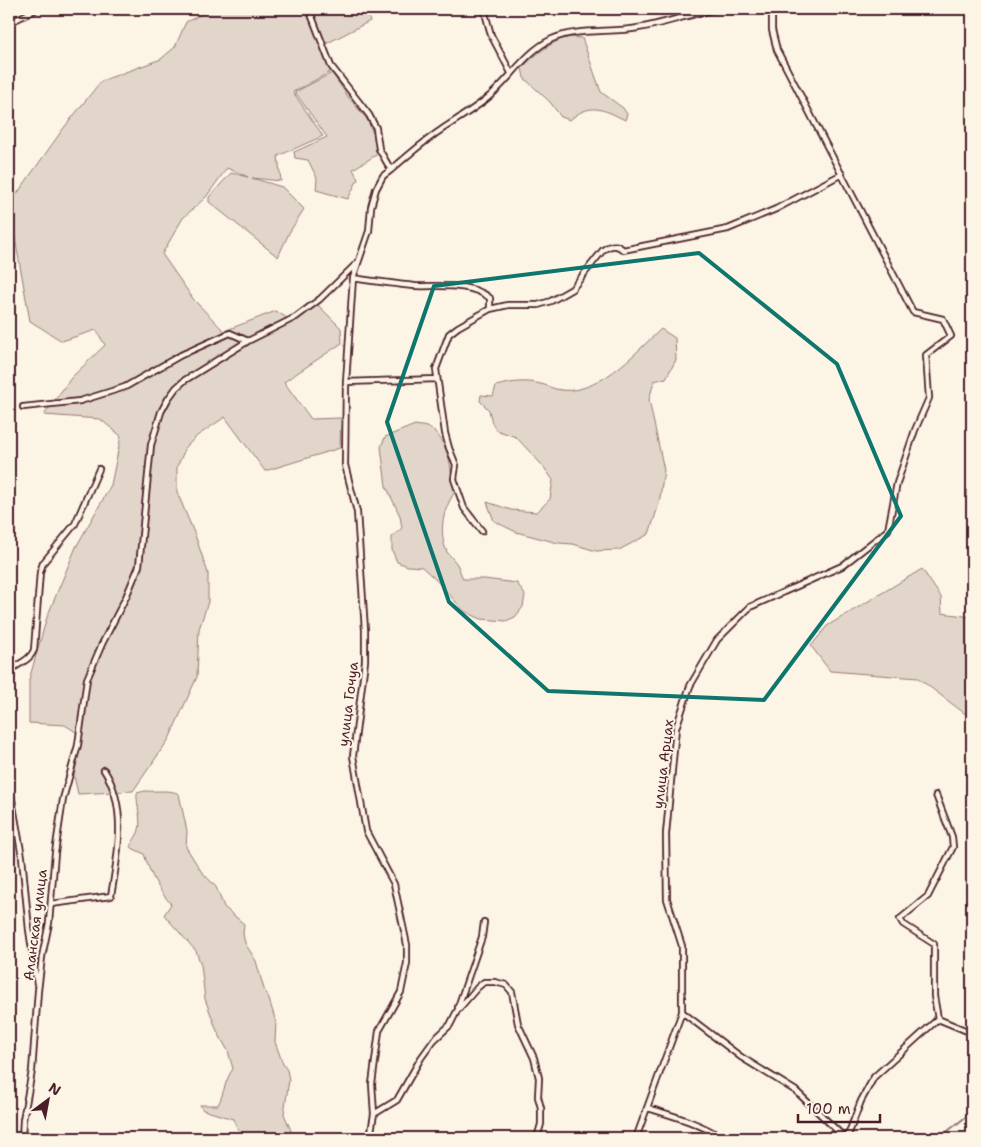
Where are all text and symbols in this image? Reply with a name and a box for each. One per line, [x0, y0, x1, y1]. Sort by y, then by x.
street label: улица Гочуа [334, 660, 362, 747]
street label: улица Арцах [649, 718, 677, 810]
street label: Аланская улица [19, 868, 51, 982]
north arrow [22, 1074, 72, 1124]
text: N [45, 1078, 64, 1100]
scale bar [798, 1092, 881, 1124]
text: 100 m [806, 1099, 851, 1119]

